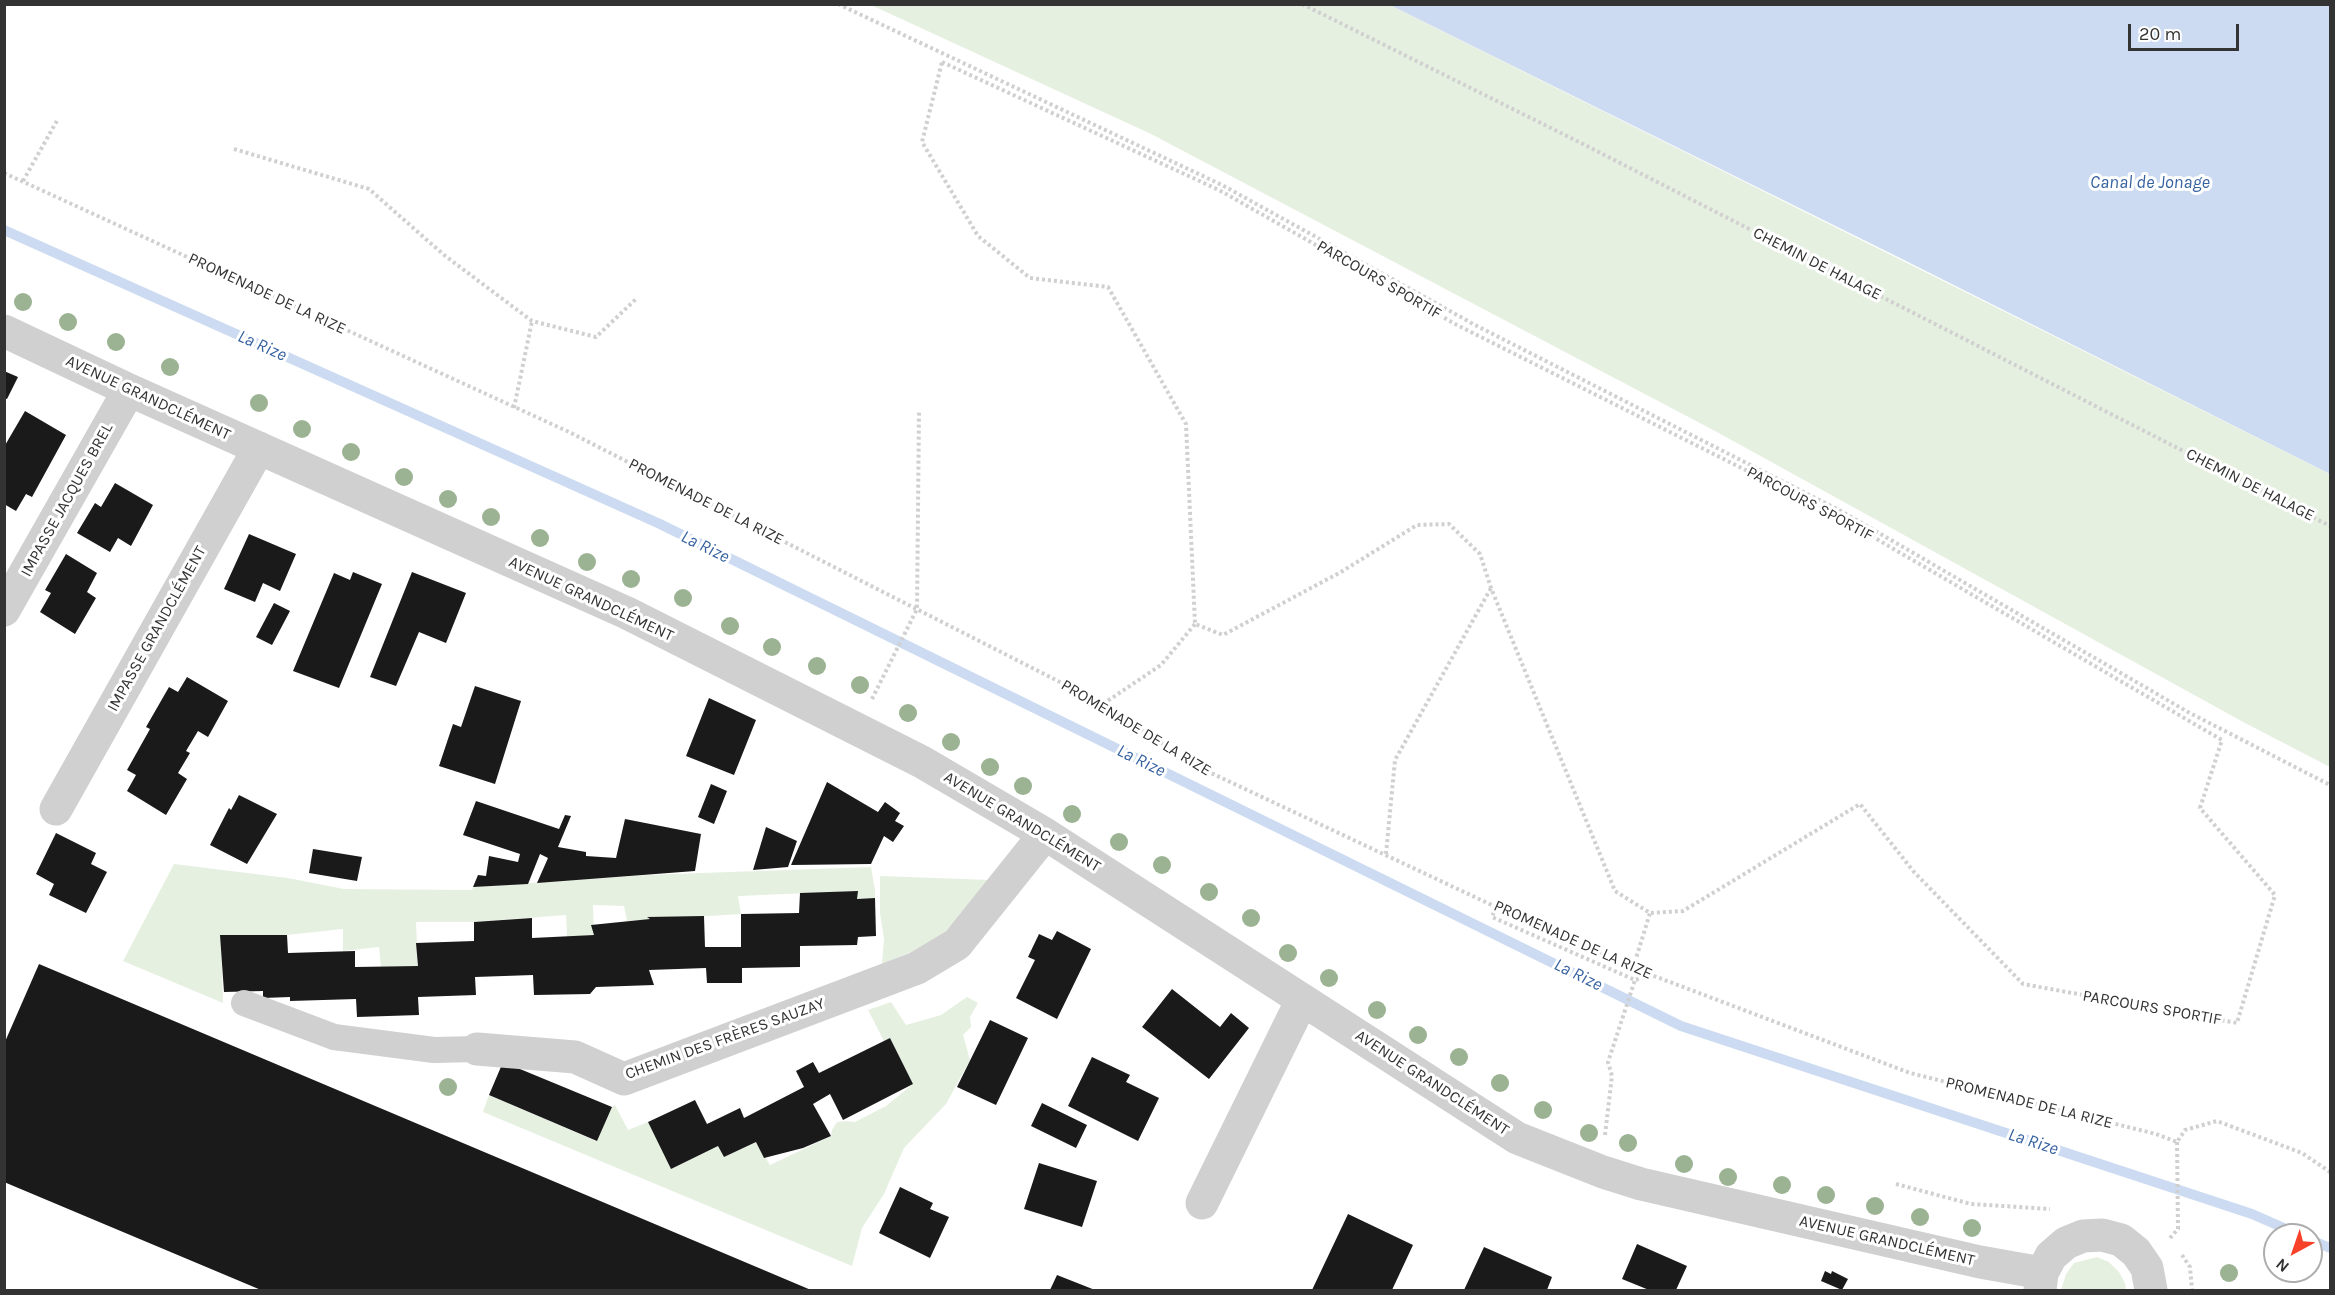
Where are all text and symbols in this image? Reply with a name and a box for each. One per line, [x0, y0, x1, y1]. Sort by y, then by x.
scale bar [2131, 12, 2242, 50]
text: 20 m [2139, 23, 2181, 45]
water label: Canal de Jonage [2090, 172, 2210, 194]
street label: CHEMIN DE HALAGE [1750, 223, 1884, 305]
street label: PARCOURS SPORTIF [1313, 237, 1445, 323]
street label: PROMENADE DE LA RIZE [185, 249, 349, 339]
water label: La Rize [234, 326, 290, 366]
street label: AVENUE GRANDCLÉMENT [63, 351, 233, 445]
street label: IMPASSE JACQUES BREL [17, 420, 117, 580]
street label: CHEMIN DE HALAGE [2183, 444, 2317, 526]
street label: PROMENADE DE LA RIZE [625, 454, 787, 550]
street label: PARCOURS SPORTIF [1743, 463, 1877, 545]
water label: La Rize [677, 526, 733, 568]
street label: IMPASSE GRANDCLÉMENT [103, 543, 211, 715]
street label: AVENUE GRANDCLÉMENT [506, 552, 676, 646]
street label: PROMENADE DE LA RIZE [1058, 676, 1214, 780]
water label: La Rize [1113, 740, 1169, 782]
street label: AVENUE GRANDCLÉMENT [940, 768, 1104, 876]
street label: PROMENADE DE LA RIZE [1491, 896, 1655, 984]
water label: La Rize [1550, 954, 1606, 996]
street label: PARCOURS SPORTIF [2081, 986, 2223, 1030]
street label: CHEMIN DES FRÈRES SAUZAY [623, 994, 827, 1084]
street label: AVENUE GRANDCLÉMENT [1352, 1026, 1512, 1140]
street label: PROMENADE DE LA RIZE [1943, 1073, 2115, 1133]
water label: La Rize [2005, 1124, 2061, 1160]
street label: AVENUE GRANDCLÉMENT [1797, 1211, 1977, 1271]
north arrow [2263, 1223, 2323, 1283]
text: N [2272, 1255, 2293, 1277]

